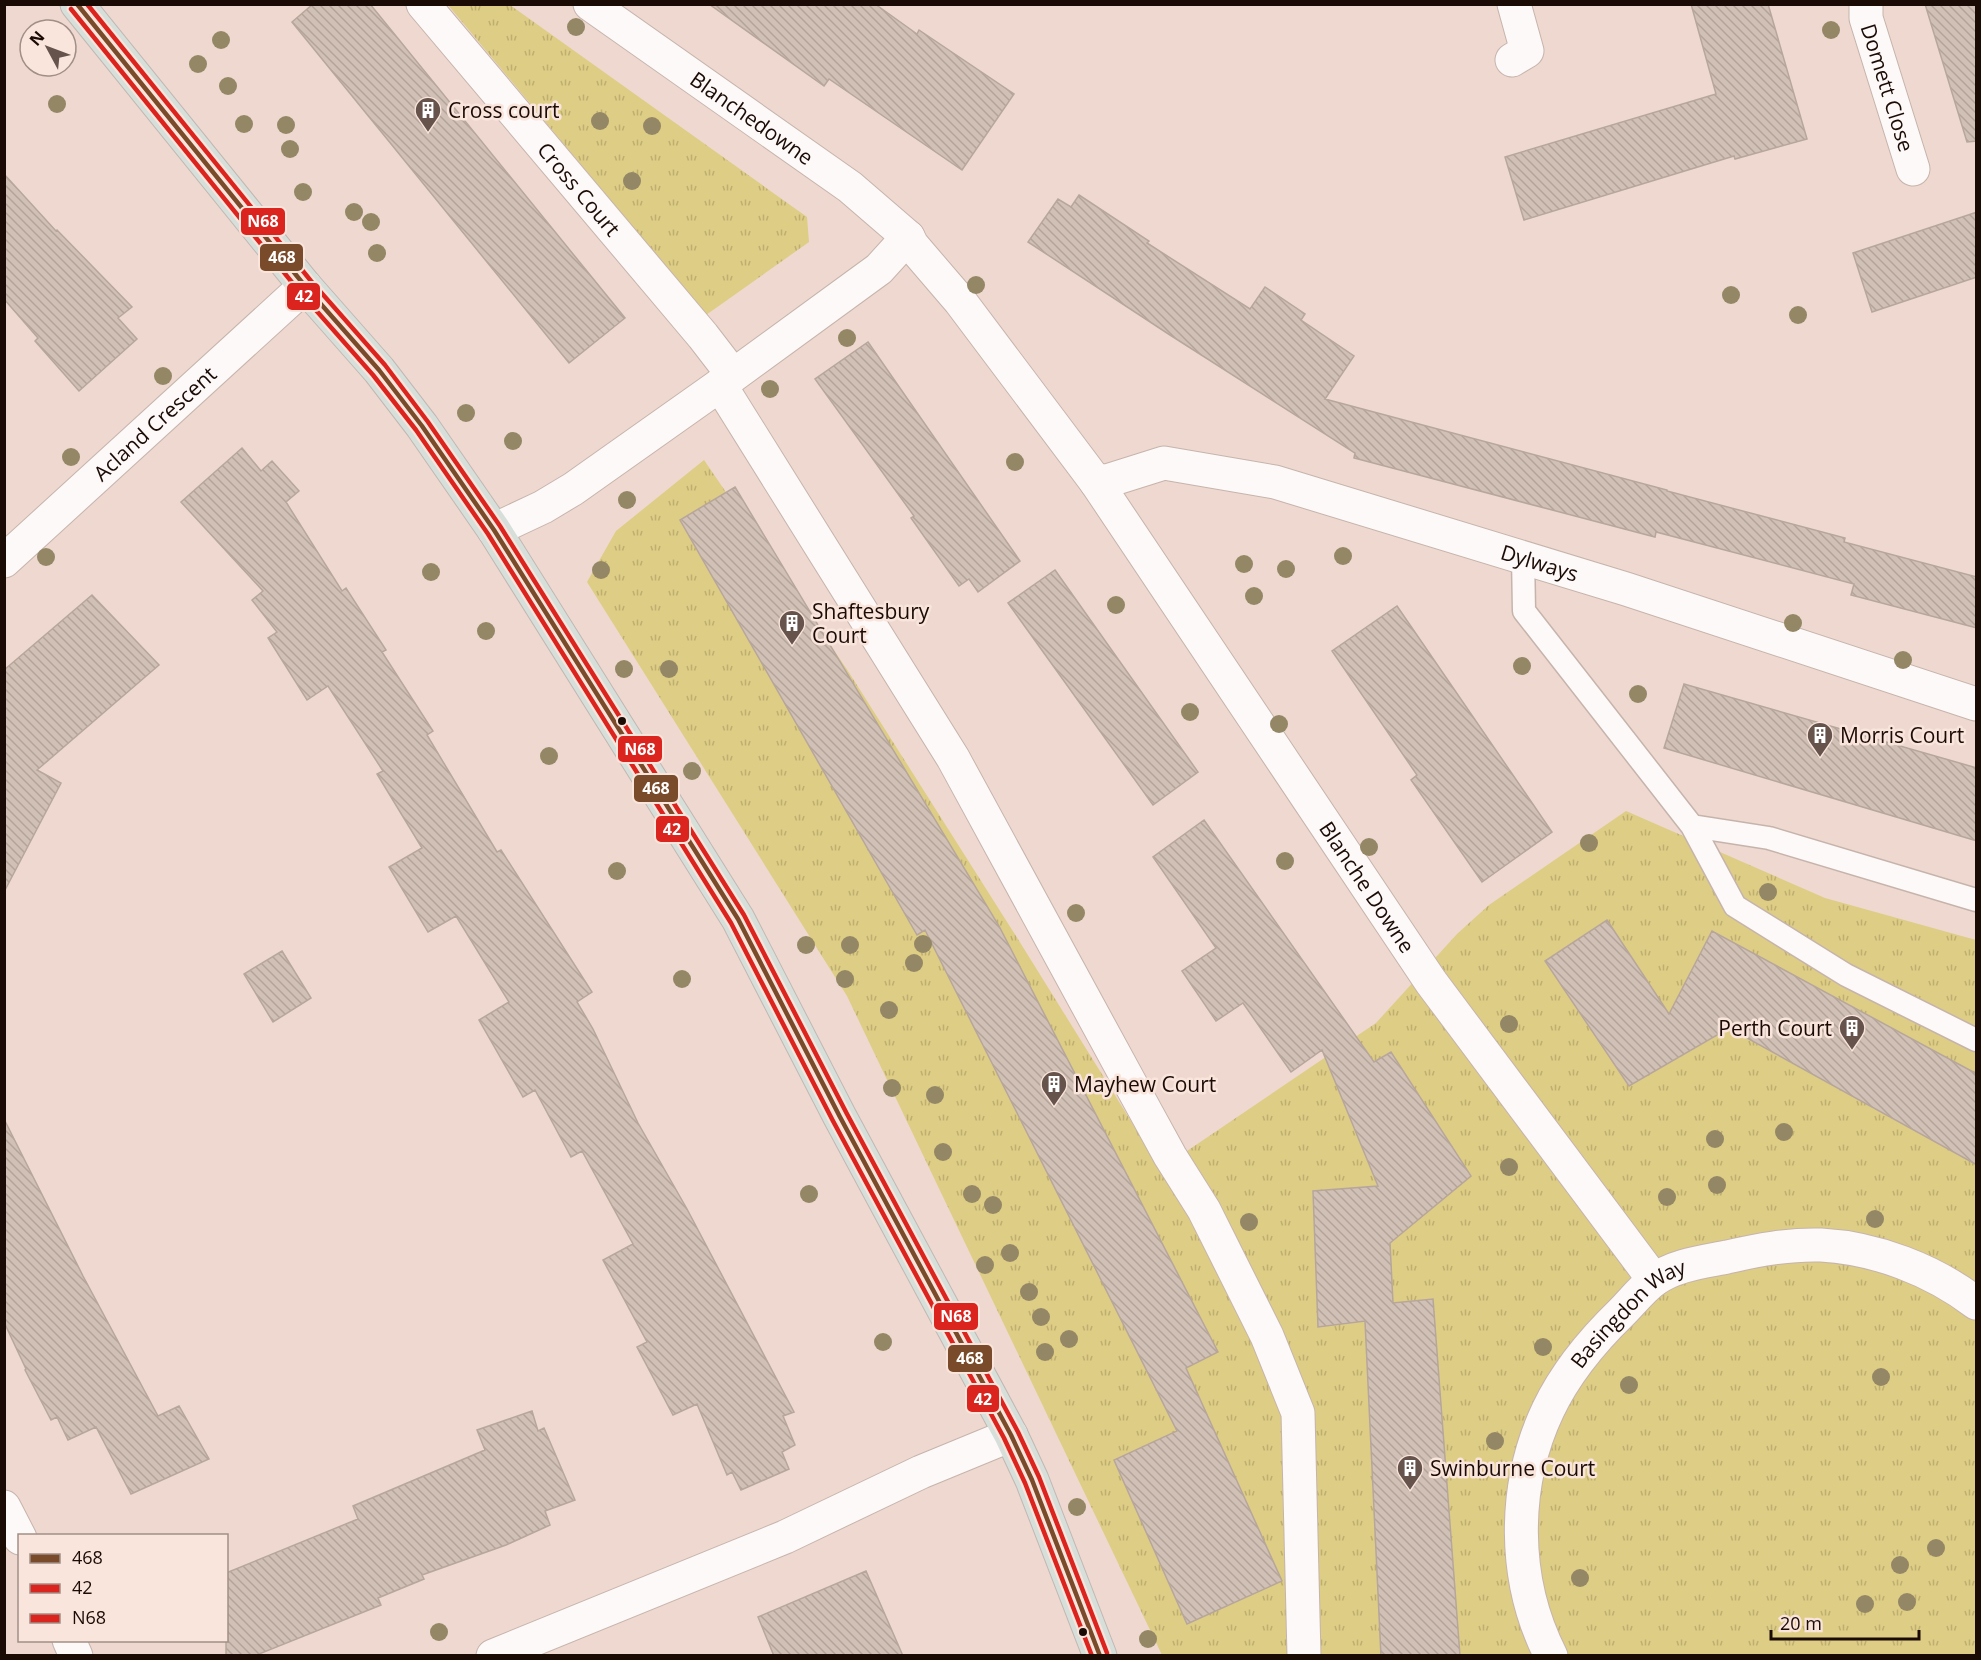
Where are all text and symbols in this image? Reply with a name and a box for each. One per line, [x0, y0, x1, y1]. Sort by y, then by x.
north arrow [18, 18, 78, 78]
street label: Domett Close [1855, 20, 1921, 155]
text: N [24, 26, 49, 50]
street label: Blanchedowne [685, 65, 819, 171]
building icon: Cross court [413, 95, 443, 133]
place label: Cross court [448, 96, 560, 124]
street label: Cross Court [531, 136, 627, 242]
line badge: N68 [240, 207, 286, 236]
text: N68 [247, 210, 279, 232]
line badge: 468 [259, 243, 304, 272]
text: 468 [268, 246, 296, 268]
line badge: 42 [286, 282, 321, 311]
text: 42 [295, 285, 313, 307]
street label: Acland Crescent [87, 360, 222, 487]
street label: Dylways [1497, 538, 1582, 588]
place label: Shaftesbury Court [812, 597, 930, 649]
building icon: Shaftesbury Court [777, 608, 807, 646]
unlabelled marker [616, 715, 628, 727]
building icon: Morris Court [1805, 720, 1835, 758]
place label: Morris Court [1840, 721, 1964, 749]
line badge: N68 [617, 735, 663, 763]
text: N68 [624, 738, 656, 760]
line badge: 468 [633, 774, 679, 803]
text: 468 [642, 777, 670, 799]
line badge: 42 [655, 815, 690, 843]
street label: Blanche Downe [1313, 816, 1421, 958]
text: 42 [663, 818, 681, 840]
building icon: Perth Court [1837, 1013, 1867, 1051]
place label: Perth Court [1718, 1014, 1832, 1042]
building icon: Mayhew Court [1039, 1069, 1069, 1107]
place label: Mayhew Court [1074, 1070, 1216, 1098]
street label: Basingdon Way [1564, 1252, 1689, 1374]
line badge: N68 [933, 1302, 979, 1331]
text: N68 [940, 1305, 972, 1327]
line badge: 468 [947, 1344, 993, 1373]
text: 468 [956, 1347, 984, 1369]
line badge: 42 [966, 1384, 1000, 1413]
text: 42 [974, 1388, 992, 1410]
building icon: Swinburne Court [1395, 1453, 1425, 1491]
place label: Swinburne Court [1430, 1454, 1595, 1482]
legend [18, 1534, 228, 1642]
text: 468 [72, 1545, 103, 1569]
text: 42 [72, 1575, 93, 1599]
scale bar [1771, 1603, 1920, 1641]
text: N68 [72, 1605, 106, 1629]
text: 20 m [1780, 1611, 1822, 1635]
unlabelled marker [1077, 1626, 1089, 1638]

